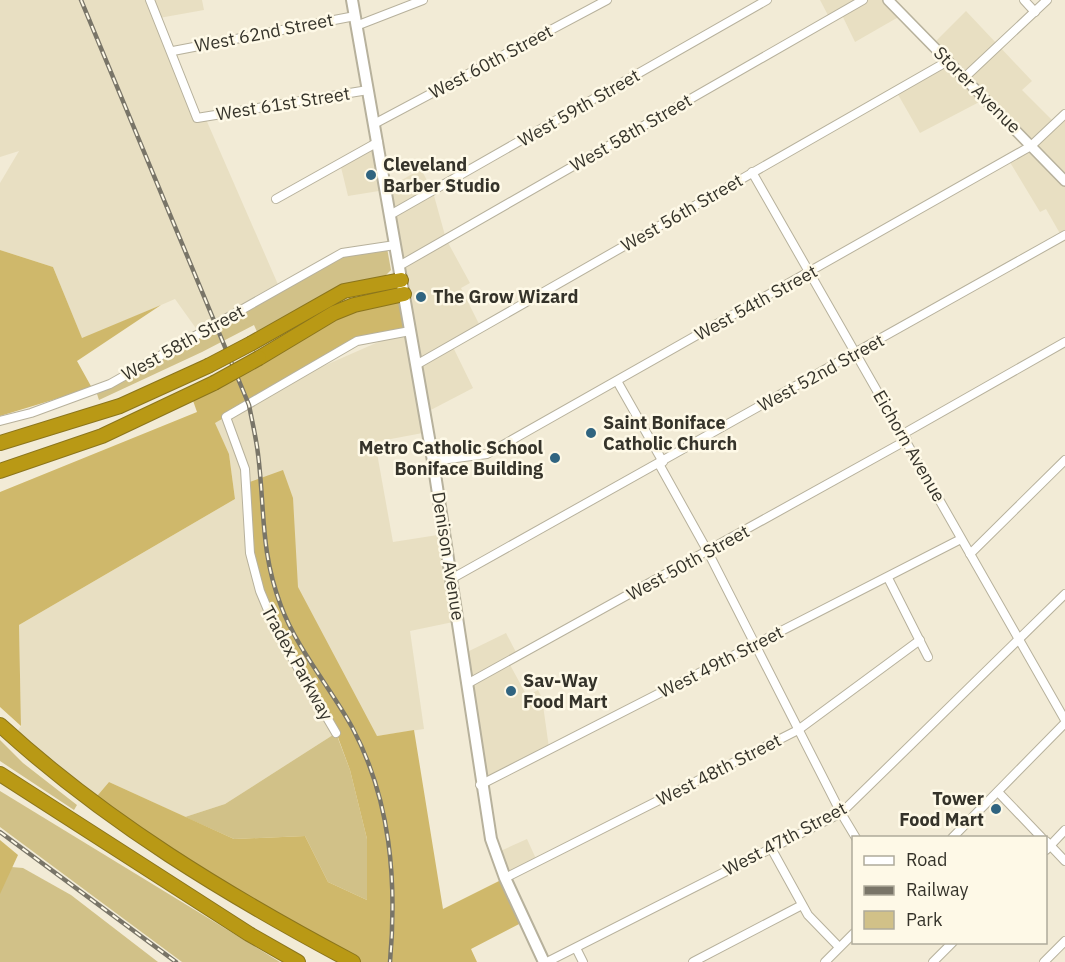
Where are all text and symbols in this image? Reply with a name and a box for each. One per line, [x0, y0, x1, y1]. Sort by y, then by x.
street label: West 62nd Street [193, 8, 335, 57]
street label: West 60th Street [425, 19, 556, 104]
street label: Storer Avenue [929, 41, 1026, 138]
street label: West 59th Street [514, 63, 644, 152]
street label: West 61st Street [214, 82, 351, 125]
street label: West 58th Street [566, 88, 696, 177]
place label: Cleveland Barber Studio [383, 153, 500, 197]
marker: Cleveland Barber Studio [364, 168, 378, 182]
street label: West 56th Street [617, 168, 747, 257]
street label: West 54th Street [690, 259, 821, 346]
place label: The Grow Wizard [433, 285, 578, 308]
marker: The Grow Wizard [414, 290, 428, 304]
street label: West 58th Street [117, 299, 248, 386]
street label: West 52nd Street [754, 328, 888, 417]
street label: Eichorn Avenue [868, 386, 951, 506]
place label: Saint Boniface Catholic Church [603, 411, 737, 455]
marker: Saint Boniface Catholic Church [584, 426, 598, 440]
place label: Metro Catholic School Boniface Building [359, 436, 544, 480]
marker: Metro Catholic School Boniface Building [548, 451, 562, 465]
street label: Denison Avenue [427, 490, 470, 622]
street label: West 50th Street [622, 519, 753, 606]
street label: Tradex Parkway [256, 601, 338, 724]
street label: West 49th Street [655, 620, 787, 703]
place label: Sav-Way Food Mart [523, 669, 608, 713]
marker: Sav-Way Food Mart [504, 684, 518, 698]
street label: West 48th Street [653, 728, 785, 811]
place label: Tower Food Mart [899, 787, 984, 831]
street label: West 47th Street [719, 796, 850, 881]
marker: Tower Food Mart [989, 802, 1003, 816]
legend [852, 836, 1047, 944]
text: Road [906, 848, 947, 871]
text: Railway [906, 878, 968, 901]
text: Park [906, 908, 943, 931]

